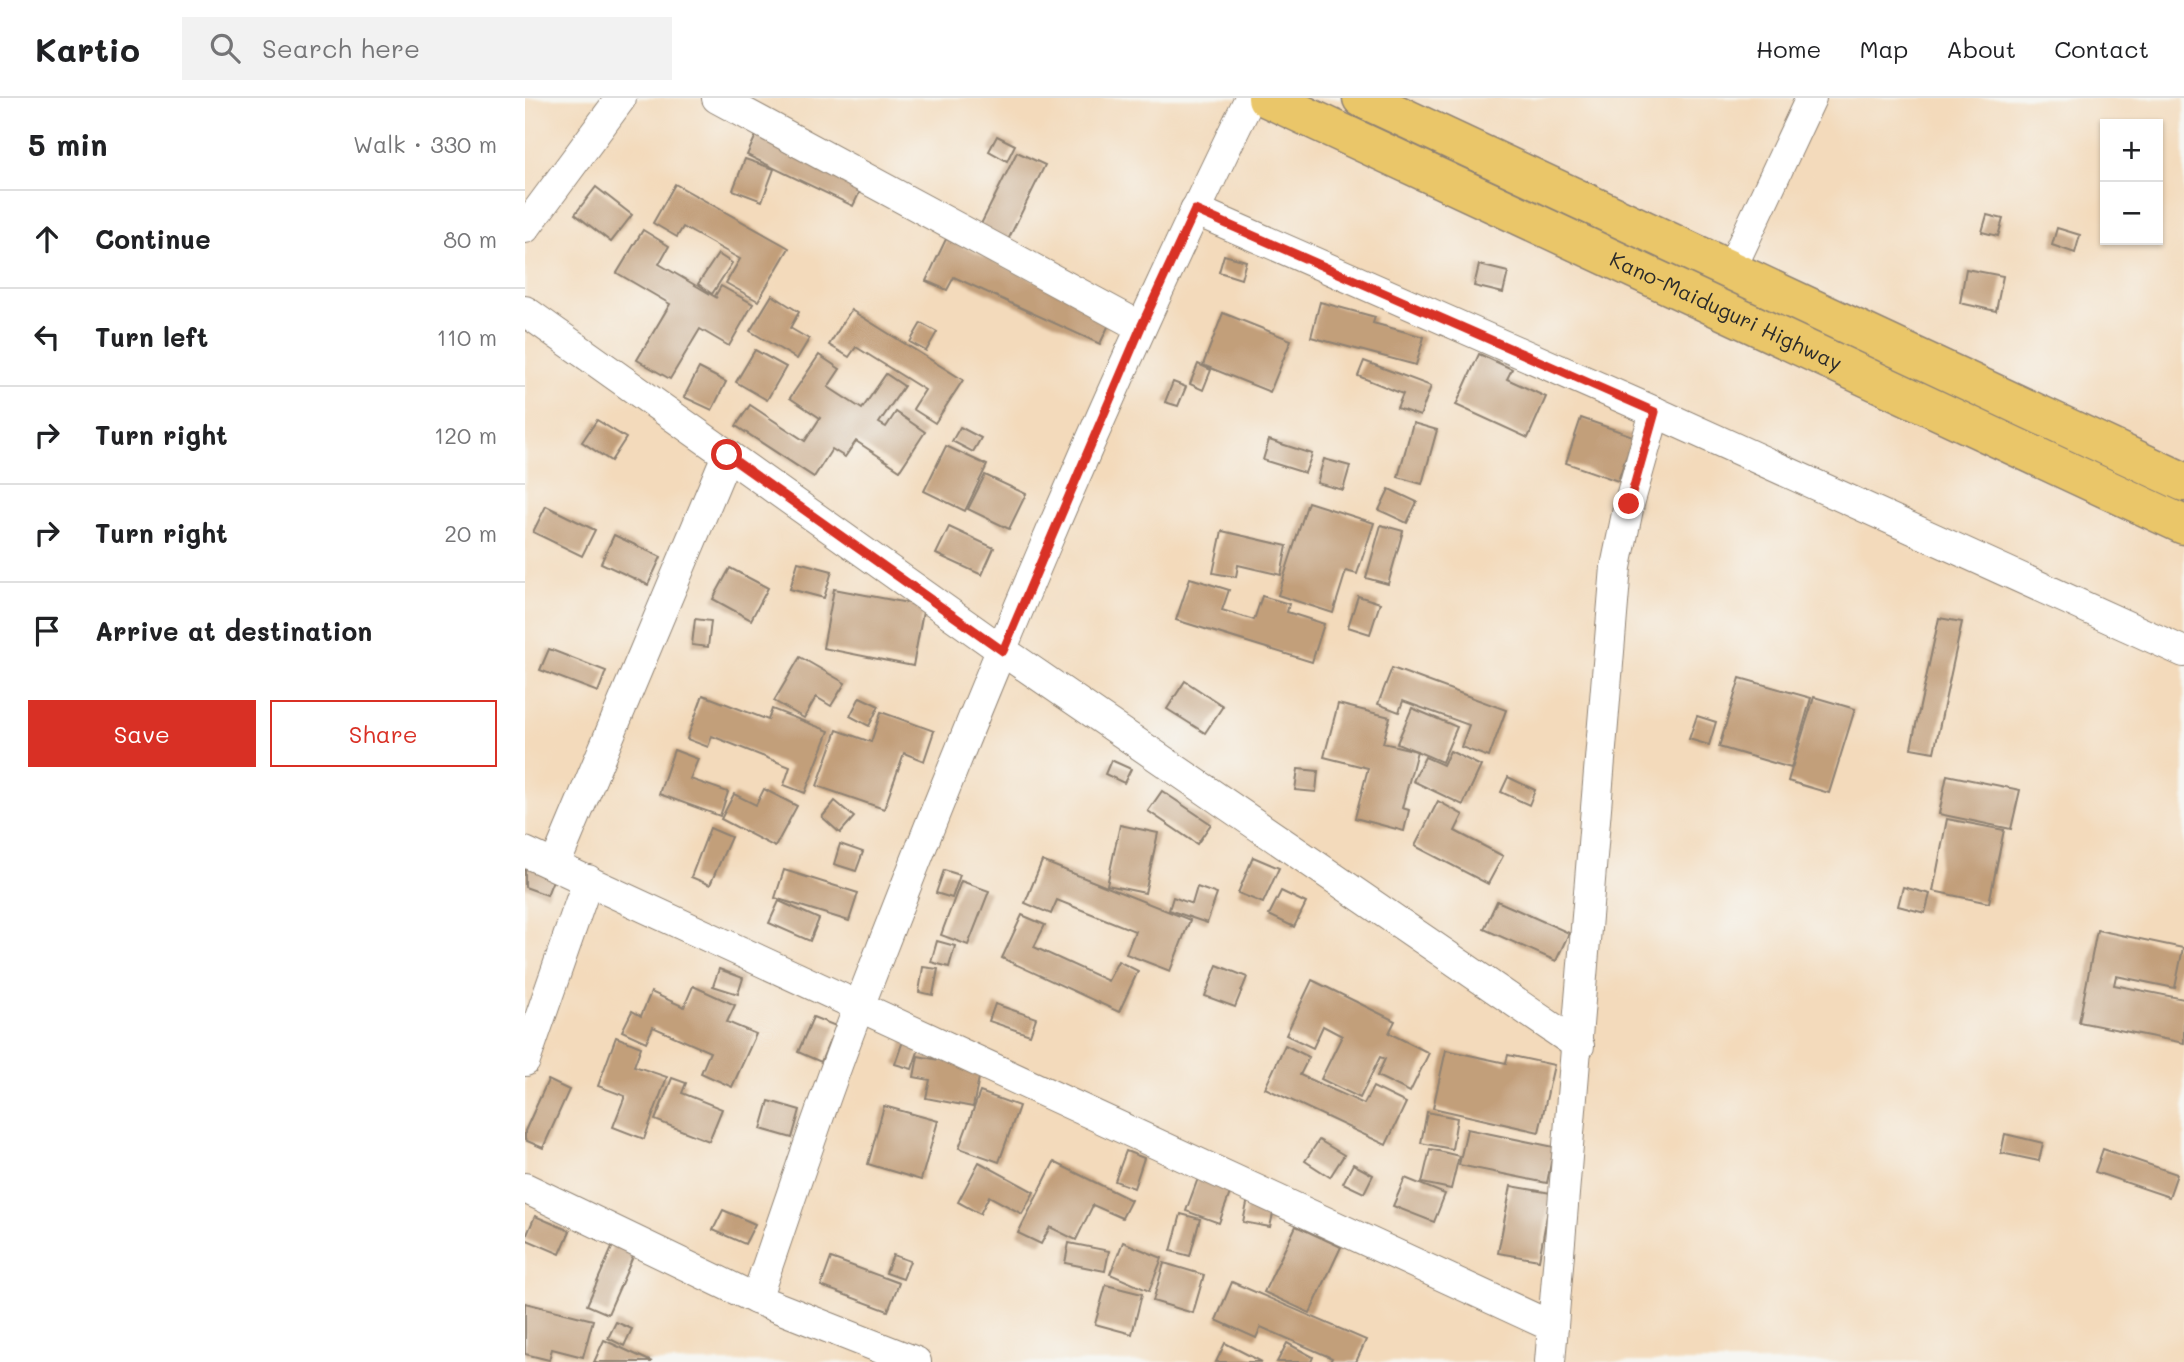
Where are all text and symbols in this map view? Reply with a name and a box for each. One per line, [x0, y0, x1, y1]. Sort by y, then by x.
search box [182, 17, 672, 80]
text: Kartio [35, 27, 140, 70]
icon: search [206, 29, 244, 67]
text: Search here [262, 31, 420, 65]
text: Home [1756, 33, 1821, 64]
text: Map [1859, 33, 1908, 64]
text: About [1946, 33, 2016, 64]
text: Contact [2054, 33, 2149, 64]
map controls [2100, 119, 2163, 245]
button: + [2100, 119, 2163, 182]
text: 5 min [28, 124, 108, 164]
text: Walk · 330 m [353, 129, 497, 159]
button: − [2100, 182, 2163, 245]
icon: ahead [28, 220, 66, 258]
text: Continue [95, 222, 211, 256]
text: 80 m [443, 224, 497, 254]
street label: Kano-Maiduguri Highway [1606, 245, 1847, 376]
icon: left [28, 318, 66, 356]
text: Turn left [95, 320, 208, 354]
text: 110 m [437, 322, 497, 352]
icon: right [28, 416, 66, 454]
text: Turn right [95, 418, 228, 452]
text: 120 m [434, 420, 497, 450]
route start [711, 439, 742, 470]
route end [1613, 488, 1644, 519]
icon: right [28, 514, 66, 552]
text: Turn right [95, 516, 228, 550]
text: 20 m [444, 518, 497, 548]
icon: arrive [28, 612, 66, 650]
text: Arrive at destination [95, 614, 372, 648]
button: Save [28, 700, 256, 767]
button: Share [270, 700, 497, 767]

